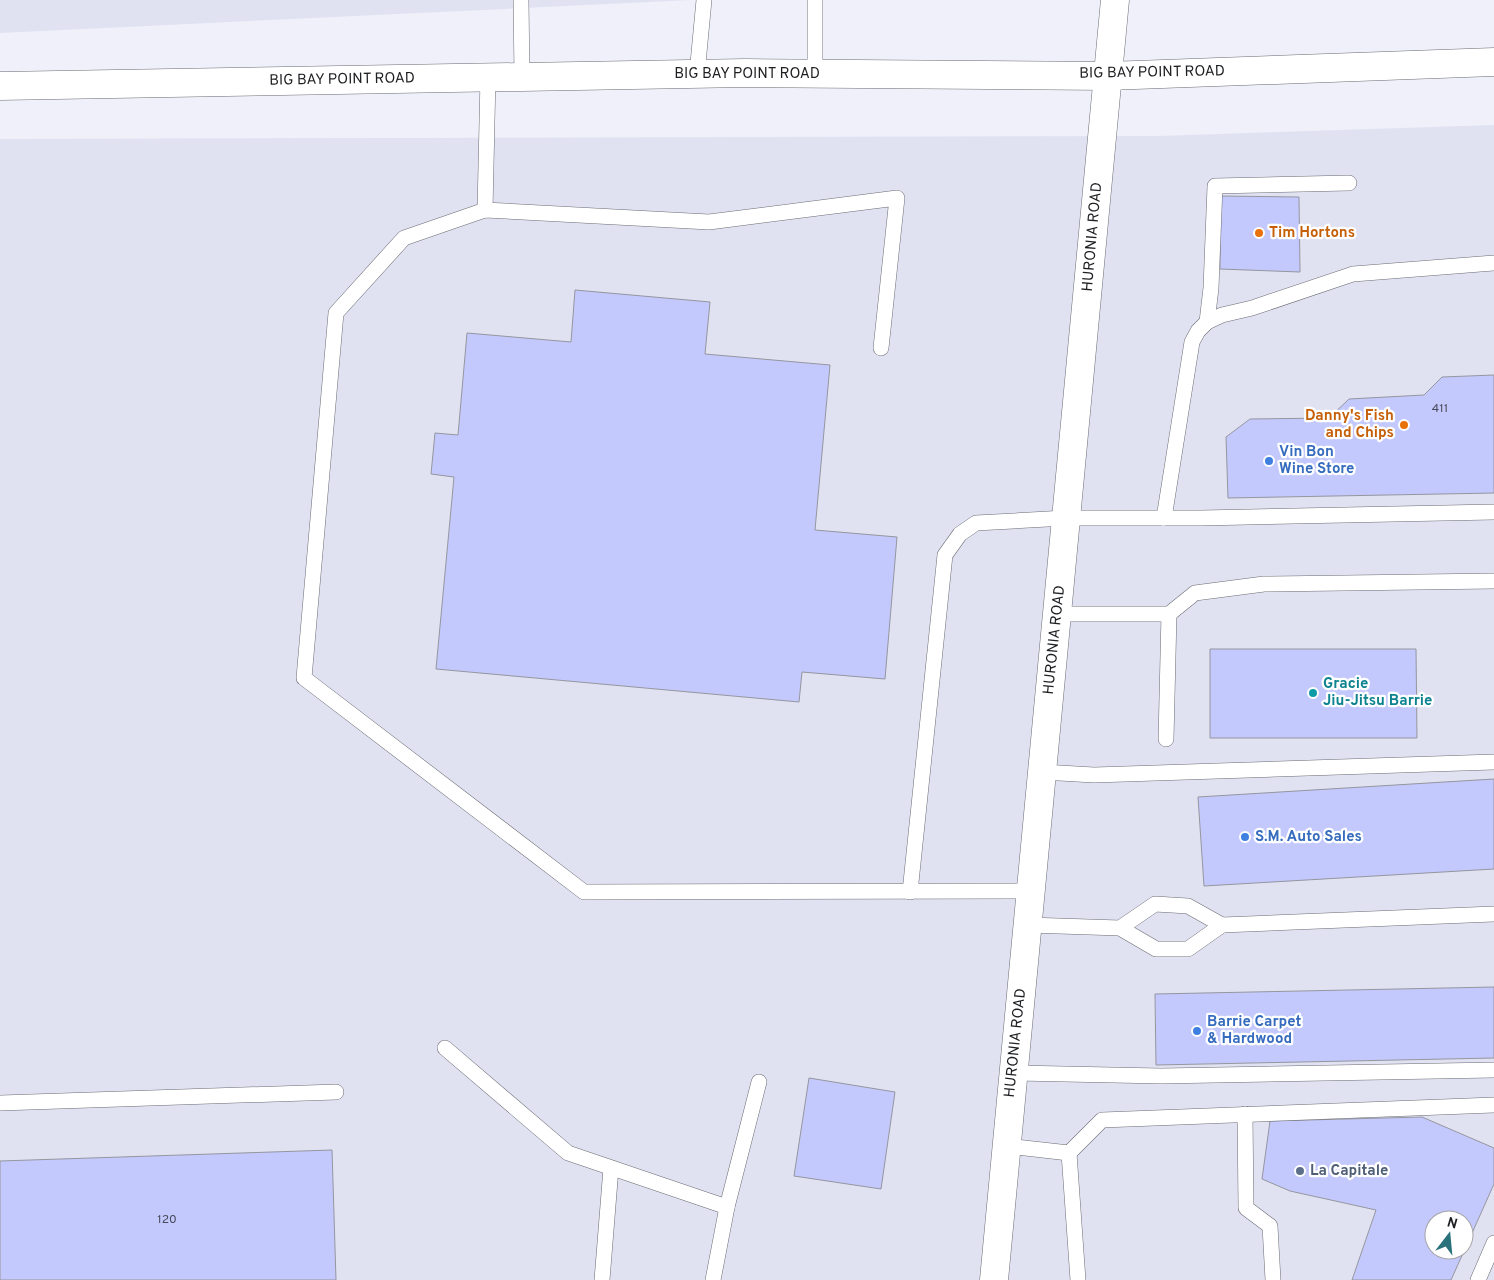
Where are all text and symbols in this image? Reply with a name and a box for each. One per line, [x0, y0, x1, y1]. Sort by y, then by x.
street label: BIG BAY POINT ROAD [1079, 62, 1225, 84]
street label: BIG BAY POINT ROAD [674, 65, 820, 84]
street label: BIG BAY POINT ROAD [269, 69, 415, 91]
street label: HURONIA ROAD [1079, 182, 1107, 292]
place label: Tim Hortons [1269, 224, 1355, 243]
marker: Tim Hortons [1253, 227, 1265, 239]
house number: 411 [1432, 401, 1448, 417]
place label: Danny's Fish and Chips [1305, 407, 1394, 443]
marker: Danny's Fish and Chips [1398, 419, 1410, 431]
place label: Vin Bon Wine Store [1279, 443, 1354, 479]
marker: Vin Bon Wine Store [1263, 455, 1275, 467]
street label: HURONIA ROAD [1040, 584, 1070, 696]
place label: Gracie Jiu-Jitsu Barrie [1323, 675, 1432, 711]
marker: Gracie Jiu-Jitsu Barrie [1307, 687, 1319, 699]
place label: S.M. Auto Sales [1255, 828, 1362, 847]
marker: S.M. Auto Sales [1239, 831, 1251, 843]
street label: HURONIA ROAD [1001, 987, 1031, 1099]
place label: Barrie Carpet & Hardwood [1207, 1013, 1302, 1049]
marker: Barrie Carpet & Hardwood [1191, 1025, 1203, 1037]
place label: La Capitale [1310, 1162, 1388, 1181]
marker: La Capitale [1294, 1165, 1306, 1177]
north arrow [1424, 1210, 1474, 1260]
house number: 120 [157, 1212, 177, 1228]
text: N [1445, 1214, 1459, 1234]

